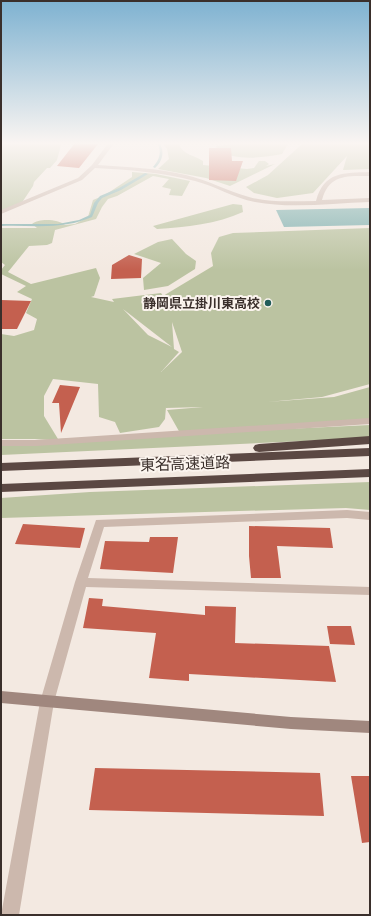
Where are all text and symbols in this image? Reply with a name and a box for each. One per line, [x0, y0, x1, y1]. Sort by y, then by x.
place label: 静岡県立掛川東高校 [143, 295, 260, 311]
marker: 静岡県立掛川東高校 [263, 298, 273, 308]
street label: 東名高速道路 [140, 453, 230, 475]

